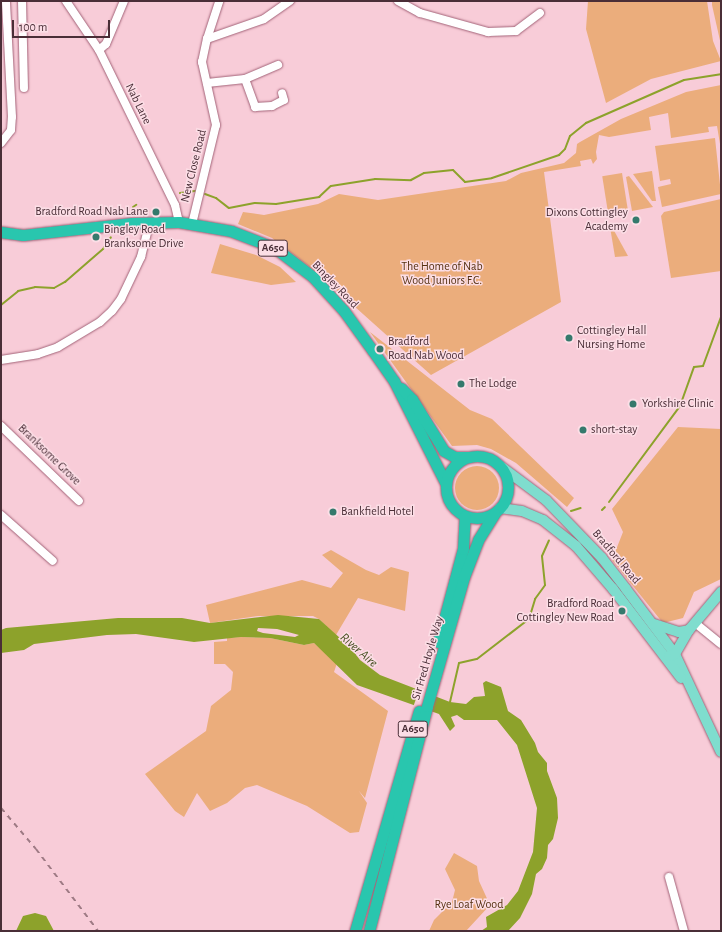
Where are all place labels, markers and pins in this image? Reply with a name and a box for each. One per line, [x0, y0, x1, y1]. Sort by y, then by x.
place label: Bradford Road Nab Lane [35, 205, 148, 219]
place label: Dixons Cottingley Academy [546, 206, 628, 234]
marker: Bradford Road Nab Lane [151, 207, 161, 217]
marker: Dixons Cottingley Academy [631, 215, 641, 225]
place label: Bingley Road Branksome Drive [104, 223, 183, 251]
marker: Bingley Road Branksome Drive [91, 232, 101, 242]
place label: Cottingley Hall Nursing Home [577, 324, 647, 352]
marker: Cottingley Hall Nursing Home [564, 333, 574, 343]
place label: Bradford Road Nab Wood [388, 335, 464, 363]
marker: Bradford Road Nab Wood [375, 344, 385, 354]
place label: The Lodge [469, 377, 517, 391]
marker: The Lodge [456, 379, 466, 389]
place label: Yorkshire Clinic [642, 397, 713, 411]
marker: Yorkshire Clinic [627, 398, 639, 410]
place label: short-stay [591, 423, 637, 437]
marker: short-stay [578, 425, 588, 435]
place label: Bankfield Hotel [341, 505, 414, 519]
marker: Bankfield Hotel [328, 507, 338, 517]
place label: Bradford Road Cottingley New Road [516, 597, 614, 625]
marker: Bradford Road Cottingley New Road [617, 606, 627, 616]

